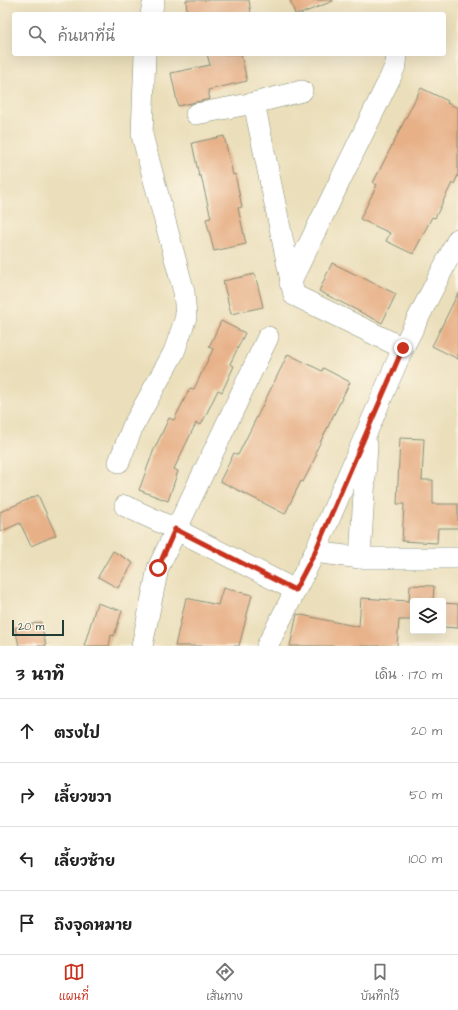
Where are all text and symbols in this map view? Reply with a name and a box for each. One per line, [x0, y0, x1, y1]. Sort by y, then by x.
search box [12, 12, 446, 56]
icon: search [26, 23, 48, 45]
text: ค้นหาที่นี่ [58, 26, 115, 47]
route end [394, 339, 412, 357]
route start [149, 559, 167, 577]
map controls [410, 598, 446, 634]
button: layers [410, 598, 446, 634]
scale bar [12, 618, 64, 637]
text: 20 m [18, 619, 44, 634]
text: 3 นาที [16, 663, 64, 687]
text: เดิน · 170 m [375, 666, 442, 684]
icon: ahead [16, 720, 38, 742]
text: 20 m [411, 722, 442, 740]
text: ตรงไป [54, 723, 100, 744]
icon: right [16, 784, 38, 806]
text: 50 m [409, 786, 442, 804]
text: เลี้ยวขวา [54, 787, 112, 808]
icon: left [16, 848, 38, 870]
text: 100 m [409, 850, 442, 868]
text: เลี้ยวซ้าย [54, 851, 115, 872]
icon: arrive [16, 912, 38, 934]
text: ถึงจุดหมาย [54, 915, 132, 936]
tab: แผนที่ [59, 961, 89, 1004]
tab: เส้นทาง [206, 961, 243, 1004]
tab: บันทึกไว้ [360, 961, 399, 1004]

